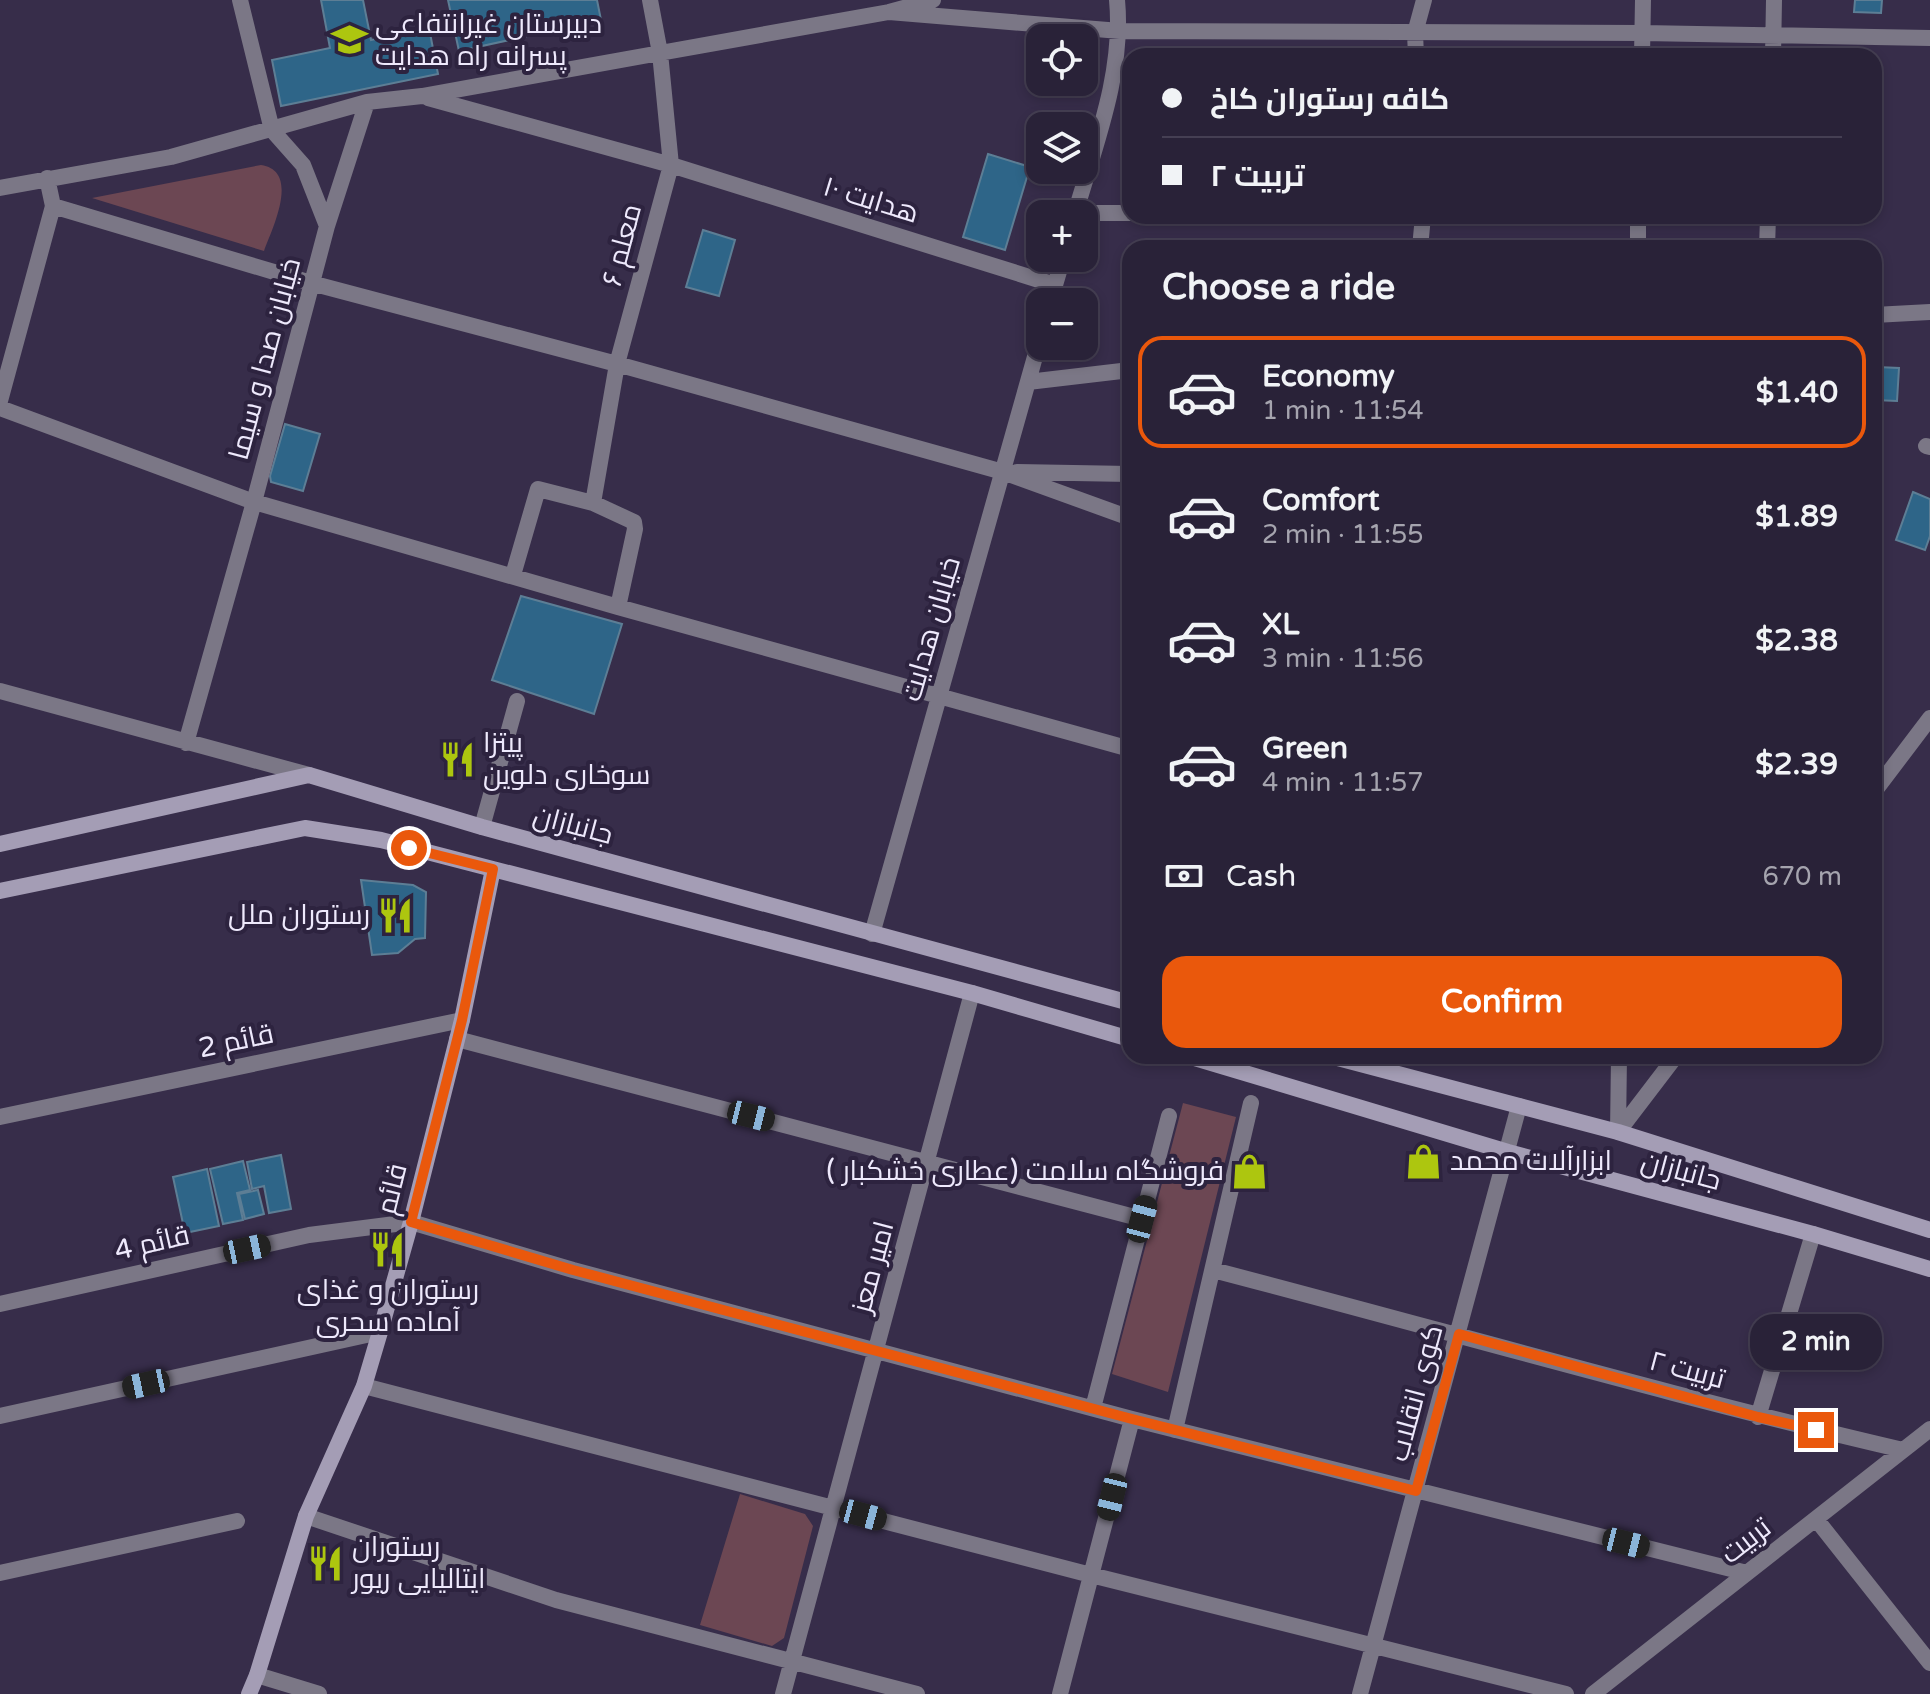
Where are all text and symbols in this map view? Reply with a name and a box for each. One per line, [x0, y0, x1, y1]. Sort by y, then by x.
place label: دبیرستان غیرانتفاعی پسرانه راه هدایت [375, 7, 602, 74]
school or university icon: دبیرستان غیرانتفاعی پسرانه راه هدایت [330, 21, 368, 59]
map controls [1026, 24, 1098, 360]
button: locate [1026, 24, 1098, 96]
text: کافه رستوران کاخ [1210, 81, 1449, 118]
button: layers [1026, 112, 1098, 184]
text: تربیت ۲ [1210, 158, 1304, 195]
street label: هدایت ۱۰ [819, 169, 923, 231]
street label: معلم ۶ [595, 200, 651, 290]
button: + [1026, 200, 1098, 272]
street label: خیابان صدا و سیما [222, 254, 308, 464]
text: Choose a ride [1162, 266, 1395, 309]
button: − [1026, 288, 1098, 360]
icon: car [1166, 356, 1238, 428]
text: Economy [1262, 358, 1395, 395]
text: $1.40 [1756, 374, 1838, 411]
text: 1 min · 11:54 [1262, 395, 1424, 426]
icon: car [1166, 480, 1238, 552]
text: Comfort [1262, 482, 1380, 519]
text: $1.89 [1755, 498, 1838, 535]
text: 2 min · 11:55 [1262, 519, 1424, 550]
street label: خیابان هدایت [894, 553, 968, 705]
icon: car [1166, 604, 1238, 676]
text: XL [1262, 606, 1299, 643]
text: $2.38 [1755, 622, 1838, 659]
text: 3 min · 11:56 [1262, 643, 1424, 674]
place label: پیتزا سوخاری دلوین [483, 726, 650, 792]
icon: car [1166, 728, 1238, 800]
text: Green [1262, 730, 1348, 767]
restaurant icon: پیتزا سوخاری دلوین [438, 740, 476, 778]
text: $2.39 [1755, 746, 1838, 783]
text: 4 min · 11:57 [1262, 767, 1424, 798]
street label: جانبازان [529, 798, 617, 852]
route start [391, 830, 427, 866]
icon: cash [1162, 854, 1206, 898]
text: Cash [1226, 858, 1296, 895]
text: 670 m [1762, 861, 1842, 892]
restaurant icon: رستوران ملل [377, 896, 415, 934]
place label: رستوران ملل [228, 898, 370, 932]
button: Confirm [1162, 956, 1842, 1048]
street label: قائم 2 [195, 1016, 277, 1067]
car [725, 1099, 777, 1133]
shop icon: ابزارآلات محمد [1405, 1142, 1443, 1180]
place label: ابزارآلات محمد [1450, 1144, 1612, 1178]
street label: جانبازان [1637, 1144, 1725, 1198]
shop icon: فروشگاه سلامت (عطاری خشکبار ) [1231, 1152, 1269, 1190]
place label: فروشگاه سلامت (عطاری خشکبار ) [826, 1154, 1224, 1188]
street label: قائم [369, 1160, 417, 1218]
car [1124, 1193, 1160, 1245]
street label: امیر معز [844, 1217, 902, 1319]
street label: قائم 4 [111, 1218, 193, 1270]
restaurant icon: رستوران و غذای آماده سحری [369, 1231, 407, 1269]
car [221, 1232, 273, 1266]
place label: رستوران و غذای آماده سحری [297, 1273, 479, 1339]
callout: 2 min [1750, 1314, 1882, 1370]
street label: کوی انقلاب [1381, 1321, 1451, 1465]
text: 2 min [1781, 1326, 1851, 1357]
street label: تربیت ۲ [1646, 1344, 1729, 1396]
car [120, 1367, 172, 1401]
route end [1798, 1412, 1834, 1448]
car [1095, 1471, 1129, 1523]
car [837, 1497, 889, 1533]
street label: تربیت [1714, 1511, 1778, 1571]
car [1600, 1526, 1652, 1560]
place label: رستوران ایتالیایی ریور [350, 1530, 486, 1596]
restaurant icon: رستوران ایتالیایی ریور [307, 1544, 345, 1582]

